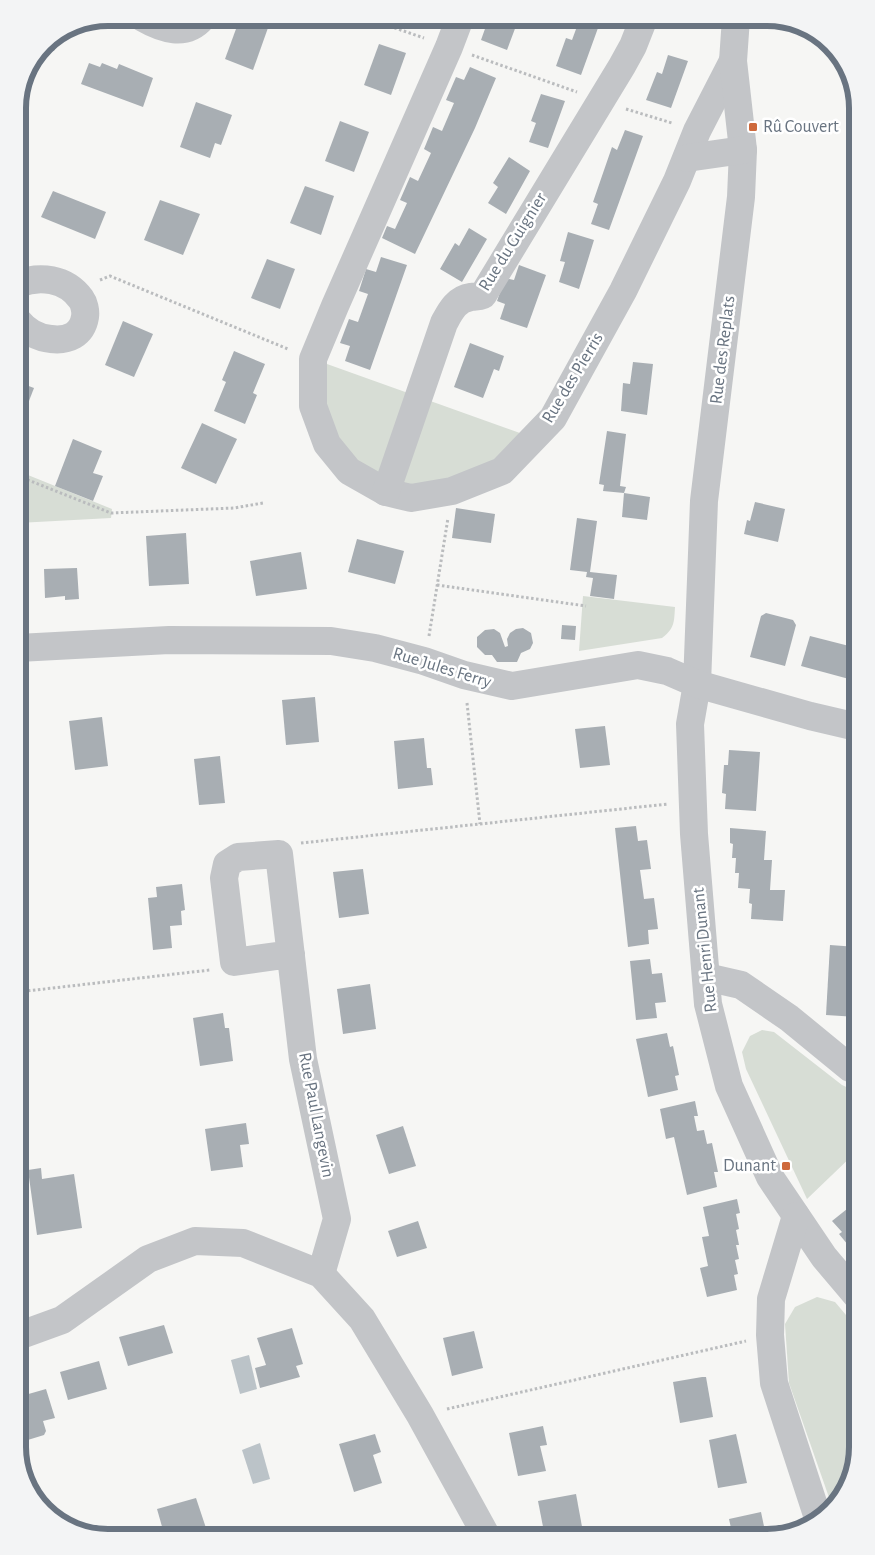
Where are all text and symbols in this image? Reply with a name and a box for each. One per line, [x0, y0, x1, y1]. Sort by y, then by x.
place label: Rû Couvert [763, 118, 839, 136]
marker: Rû Couvert [747, 121, 759, 133]
street label: Rue du Guignier [476, 190, 550, 294]
street label: Rue des Replats [707, 295, 739, 405]
street label: Rue des Pierris [539, 330, 607, 426]
street label: Rue Jules Ferry [391, 644, 494, 692]
street label: Rue Henri Dunant [689, 886, 721, 1013]
street label: Rue Paul Langevin [295, 1051, 337, 1179]
place label: Dunant [723, 1157, 776, 1175]
marker: Dunant [780, 1160, 792, 1172]

